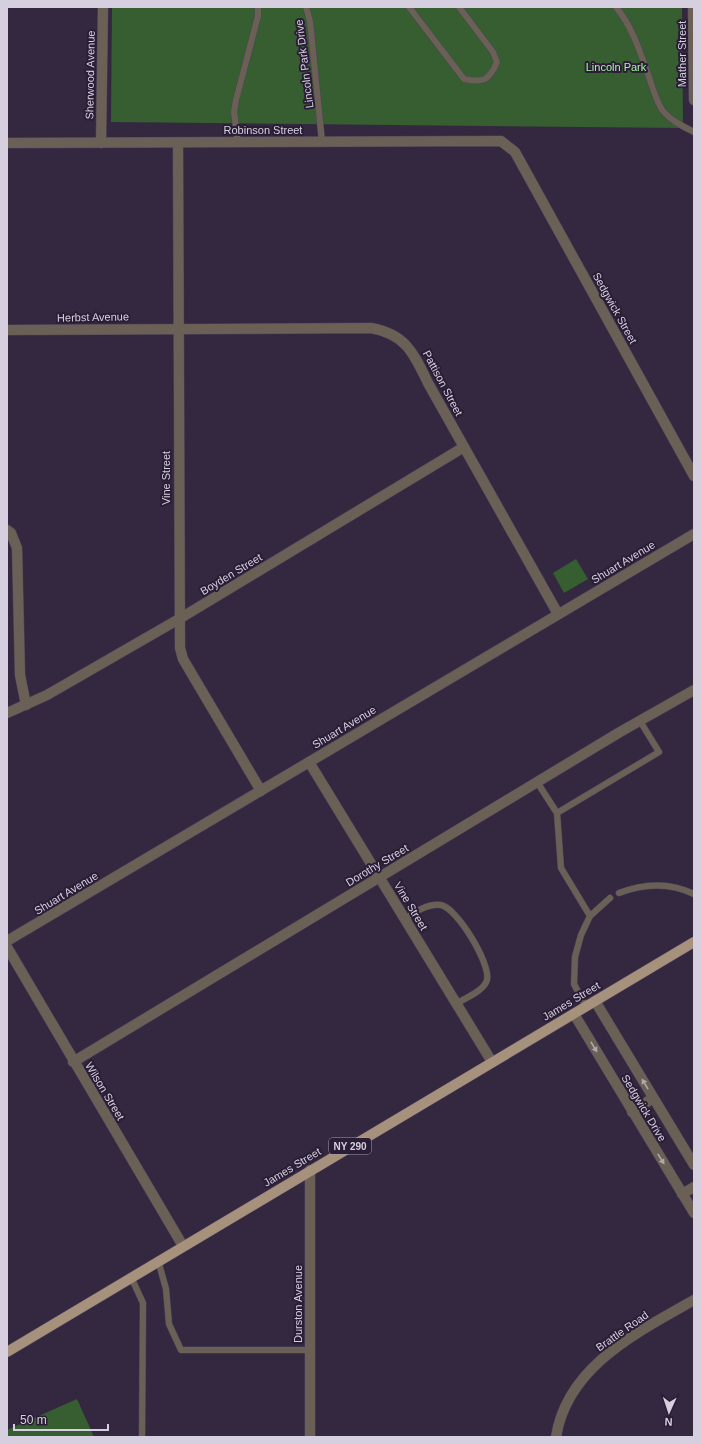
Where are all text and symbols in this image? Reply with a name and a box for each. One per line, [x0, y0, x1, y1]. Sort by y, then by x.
street label: Lincoln Park Drive [293, 19, 315, 109]
street label: Mather Street [676, 21, 688, 87]
street label: Sherwood Avenue [83, 30, 97, 120]
park label: Lincoln Park [586, 61, 647, 73]
street label: Robinson Street [224, 124, 302, 136]
street label: Sedgwick Street [590, 270, 640, 346]
street label: Herbst Avenue [57, 310, 129, 324]
street label: Pattison Street [421, 348, 465, 418]
street label: Vine Street [160, 451, 172, 505]
street label: Shuart Avenue [589, 538, 657, 586]
street label: Boyden Street [198, 551, 264, 597]
street label: Shuart Avenue [310, 703, 378, 751]
street label: Dorothy Street [344, 842, 410, 888]
street label: Shuart Avenue [32, 869, 100, 917]
street label: Vine Street [392, 880, 430, 932]
street label: James Street [540, 979, 602, 1023]
one-way arrow [590, 1041, 597, 1053]
street label: Wilson Street [83, 1060, 127, 1122]
street label: Sedgwick Drive [619, 1072, 669, 1144]
one-way arrow [641, 1078, 648, 1090]
road number: NY 290 [329, 1138, 371, 1154]
street label: James Street [261, 1145, 323, 1189]
one-way arrow [657, 1153, 664, 1165]
street label: Durston Avenue [292, 1265, 304, 1343]
street label: Brattle Road [594, 1309, 650, 1353]
north arrow [649, 1392, 689, 1432]
scale bar [14, 1406, 108, 1432]
text: 50 m [20, 1413, 47, 1427]
text: N [664, 1416, 673, 1428]

